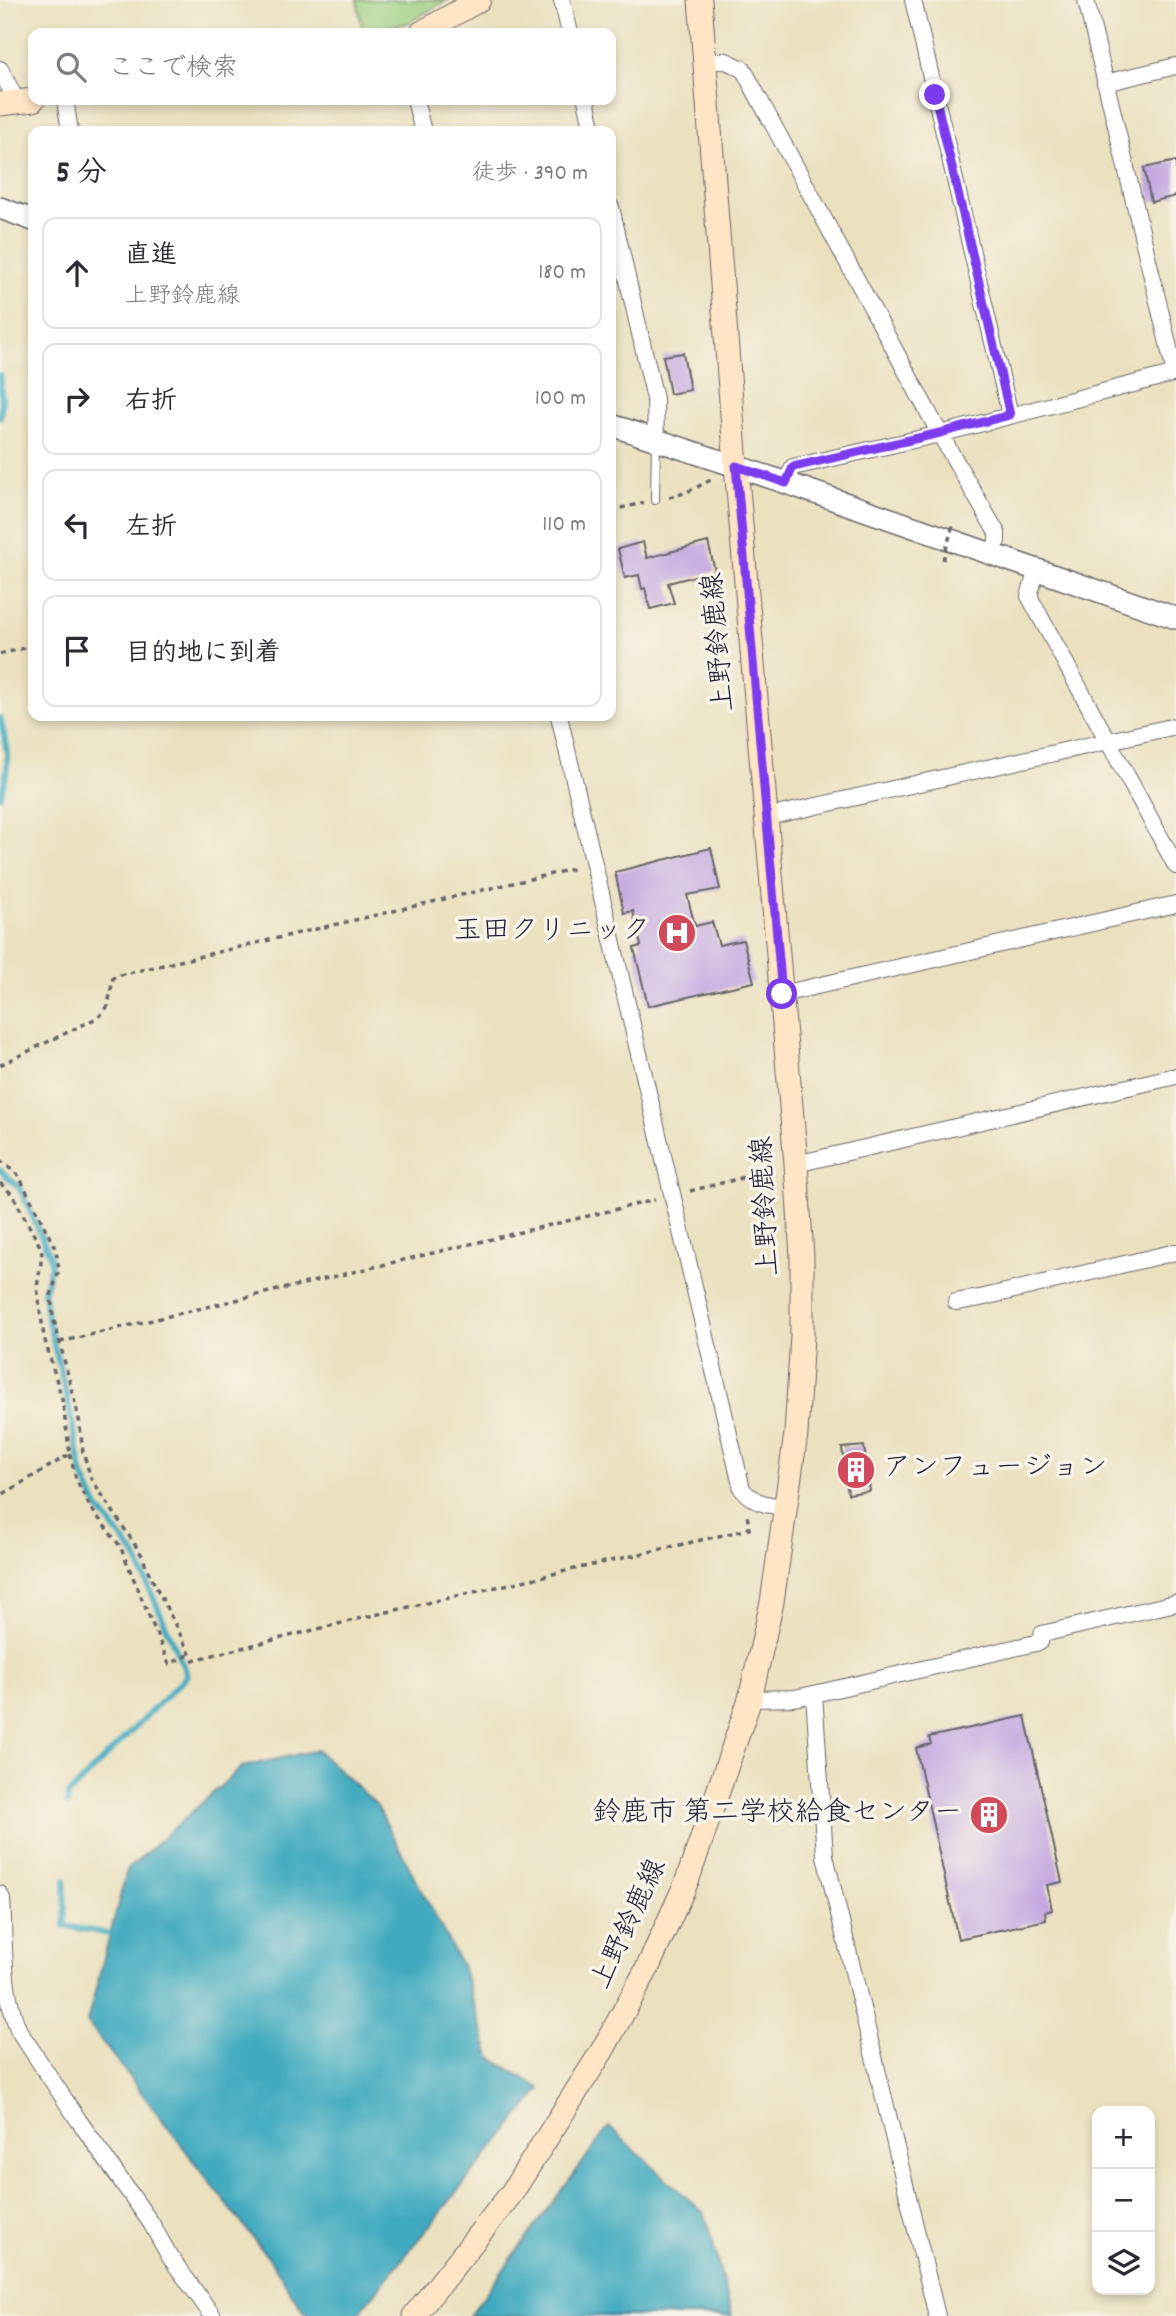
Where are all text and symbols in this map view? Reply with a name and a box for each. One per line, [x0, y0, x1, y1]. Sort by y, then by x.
search box [28, 28, 616, 105]
icon: search [52, 48, 90, 86]
text: ここで検索 [108, 51, 238, 88]
route end [919, 79, 950, 110]
text: 5 分 [56, 154, 107, 197]
text: 徒歩 · 390 m [472, 158, 588, 191]
text: 直進 [125, 238, 177, 275]
icon: ahead [58, 254, 96, 292]
text: 180 m [538, 257, 586, 290]
text: 上野鈴鹿線 [125, 281, 240, 314]
icon: right [58, 380, 96, 418]
text: 100 m [535, 383, 586, 416]
text: 右折 [125, 384, 177, 421]
icon: left [58, 506, 96, 544]
text: 110 m [542, 509, 586, 542]
text: 左折 [125, 510, 177, 547]
street label: 上野鈴鹿線 [695, 571, 747, 713]
icon: arrive [58, 632, 96, 670]
text: 目的地に到着 [125, 636, 281, 673]
hospital icon: 玉田クリニック [656, 912, 698, 954]
place label: 玉田クリニック [454, 913, 650, 953]
route start [766, 978, 797, 1009]
street label: 上野鈴鹿線 [744, 1135, 792, 1277]
building icon: アンフュージョン [835, 1449, 877, 1491]
place label: アンフュージョン [883, 1450, 1108, 1490]
building icon: 鈴鹿市 第二学校給食センター [968, 1794, 1010, 1836]
place label: 鈴鹿市 第二学校給食センター [593, 1795, 962, 1835]
street label: 上野鈴鹿線 [583, 1853, 679, 1997]
map controls [1092, 2106, 1155, 2295]
button: + [1092, 2106, 1155, 2169]
button: − [1092, 2169, 1155, 2232]
button: layers [1092, 2232, 1155, 2295]

